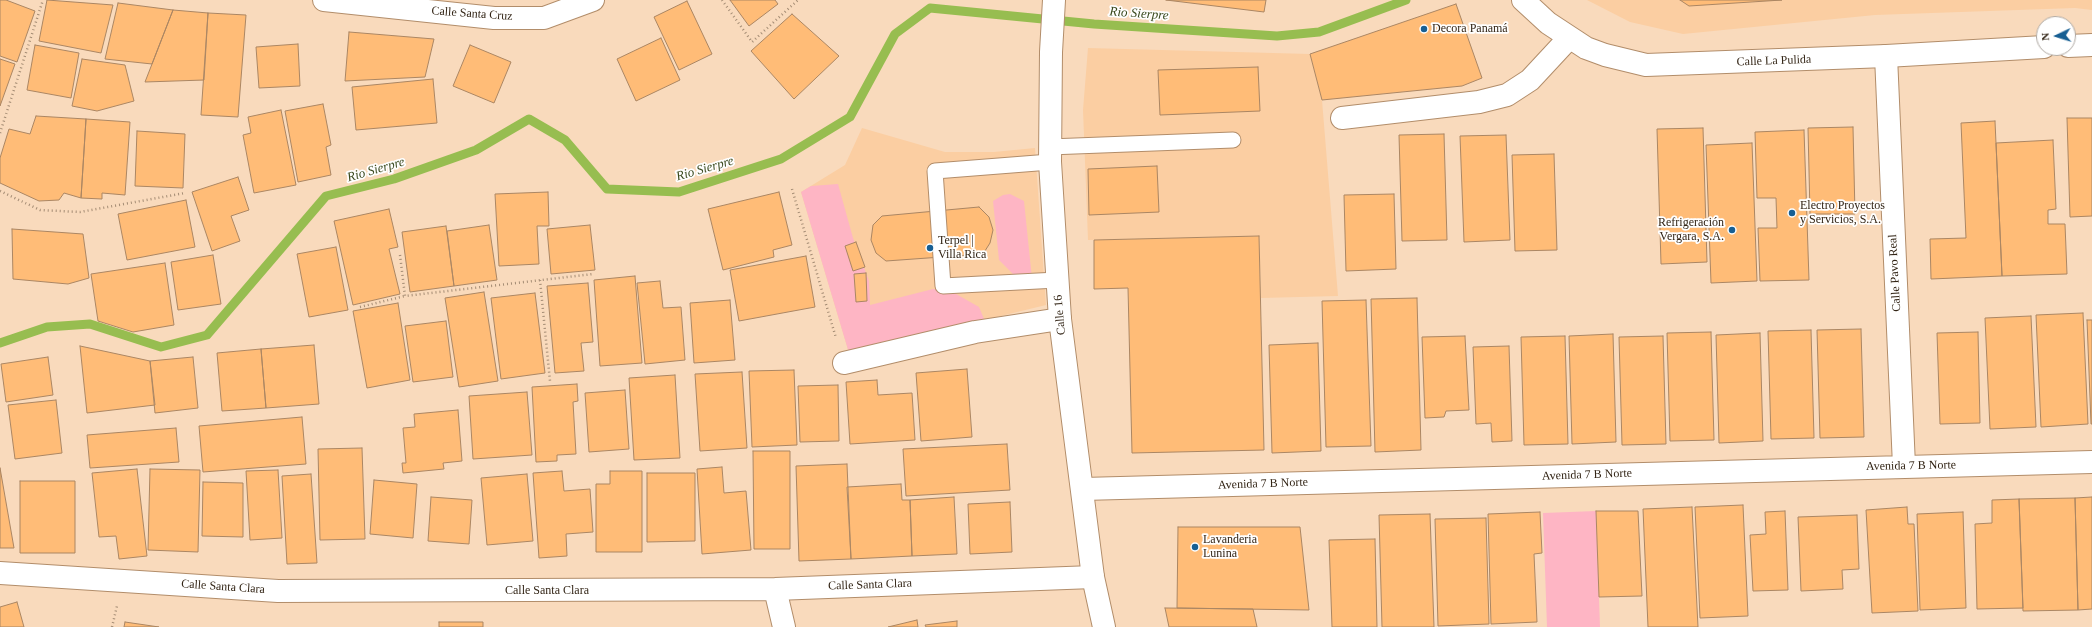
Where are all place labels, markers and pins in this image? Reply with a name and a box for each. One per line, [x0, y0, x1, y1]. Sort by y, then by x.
place label: Decora Panamá [1432, 22, 1508, 36]
marker: Decora Panamá [1419, 24, 1429, 34]
place label: Electro Proyectos y Servicios, S.A. [1800, 199, 1885, 227]
marker: Electro Proyectos y Servicios, S.A. [1787, 208, 1797, 218]
place label: Refrigeración Vergara, S.A. [1658, 216, 1724, 244]
marker: Refrigeración Vergara, S.A. [1727, 225, 1737, 235]
place label: Terpel | Villa Rica [938, 234, 986, 262]
marker: Terpel | Villa Rica [925, 243, 935, 253]
place label: Lavanderia Lunina [1203, 533, 1257, 561]
marker: Lavanderia Lunina [1190, 542, 1200, 552]

